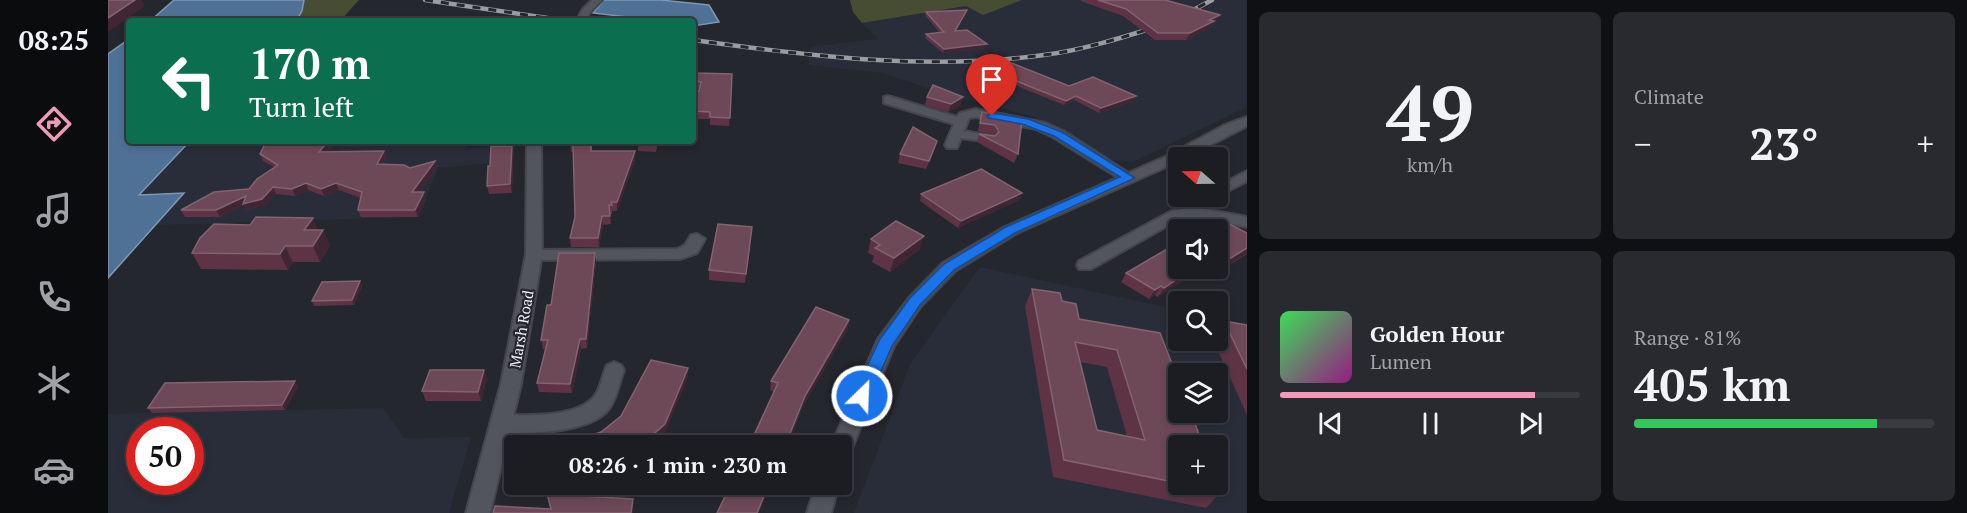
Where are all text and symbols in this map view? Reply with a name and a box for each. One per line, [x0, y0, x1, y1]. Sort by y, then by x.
text: 08:25 [19, 22, 89, 58]
text: 170 m [249, 35, 370, 91]
icon: left [150, 42, 228, 120]
pin [966, 54, 1017, 116]
text: 49 [1386, 60, 1474, 163]
icon: arrive [975, 63, 1008, 96]
text: Climate [1634, 83, 1704, 110]
text: Turn left [249, 89, 354, 125]
icon: directions [33, 103, 75, 145]
text: 23° [1749, 113, 1819, 173]
text: − [1634, 122, 1652, 165]
text: + [1916, 122, 1934, 165]
north arrow [1168, 147, 1228, 207]
map controls [1168, 147, 1228, 495]
text: km/h [1407, 151, 1453, 178]
icon: music [33, 189, 75, 231]
button: sound [1168, 219, 1228, 279]
icon: phone [33, 276, 75, 318]
street label: Marsh Road [504, 288, 538, 370]
button: search [1168, 291, 1228, 351]
text: Golden Hour [1370, 319, 1504, 348]
text: Range · 81% [1634, 324, 1741, 351]
text: Lumen [1370, 348, 1432, 375]
text: 405 km [1634, 354, 1790, 414]
icon: climate [33, 362, 75, 404]
button: layers [1168, 363, 1228, 423]
position arrow [830, 364, 894, 428]
icon: previous [1314, 407, 1347, 440]
icon: pause [1414, 407, 1447, 440]
icon: next [1514, 407, 1547, 440]
speed limit sign: 50 [126, 417, 204, 495]
button: + [1168, 435, 1228, 495]
icon: car [33, 449, 75, 491]
text: 08:26 · 1 min · 230 m [569, 450, 787, 479]

